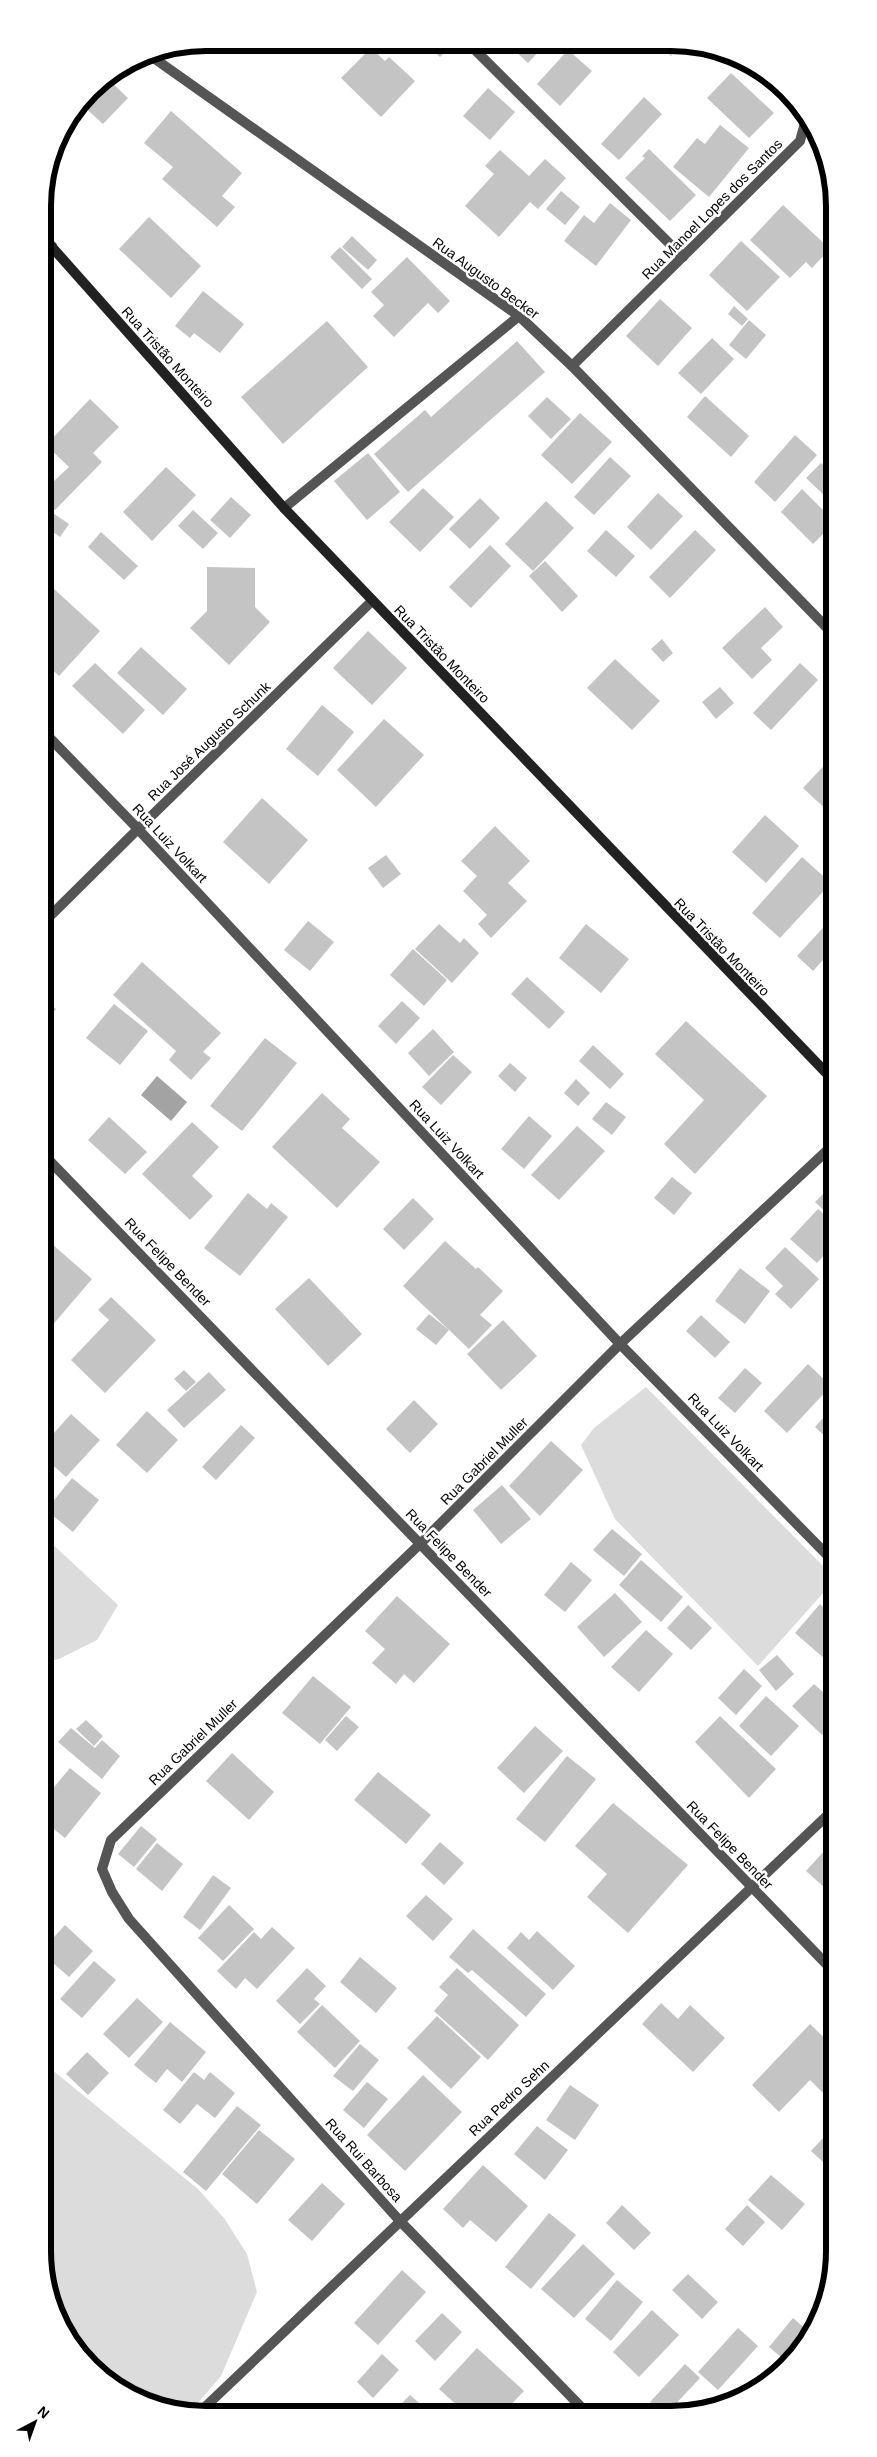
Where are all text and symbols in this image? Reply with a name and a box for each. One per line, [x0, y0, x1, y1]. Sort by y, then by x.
street label: Rua Manoel Lopes dos Santos [639, 136, 785, 282]
street label: Rua Augusto Becker [430, 234, 543, 322]
street label: Rua Tristão Monteiro [119, 303, 218, 411]
street label: Rua Tristão Monteiro [391, 602, 493, 706]
street label: Rua José Augusto Schunk [144, 678, 274, 804]
street label: Rua Luiz Volkart [129, 800, 211, 886]
street label: Rua Tristão Monteiro [671, 895, 773, 999]
street label: Rua Luiz Volkart [406, 1096, 488, 1182]
street label: Rua Felipe Bender [122, 1214, 215, 1310]
street label: Rua Luiz Volkart [685, 1390, 767, 1474]
street label: Rua Gabriel Muller [437, 1414, 531, 1508]
street label: Rua Felipe Bender [403, 1505, 496, 1601]
street label: Rua Gabriel Muller [145, 1695, 241, 1788]
street label: Rua Felipe Bender [684, 1797, 777, 1893]
street label: Rua Pedro Sehn [466, 2057, 552, 2139]
street label: Rua Rui Barbosa [322, 2115, 406, 2205]
north arrow [10, 2397, 60, 2447]
text: N [34, 2403, 53, 2422]

